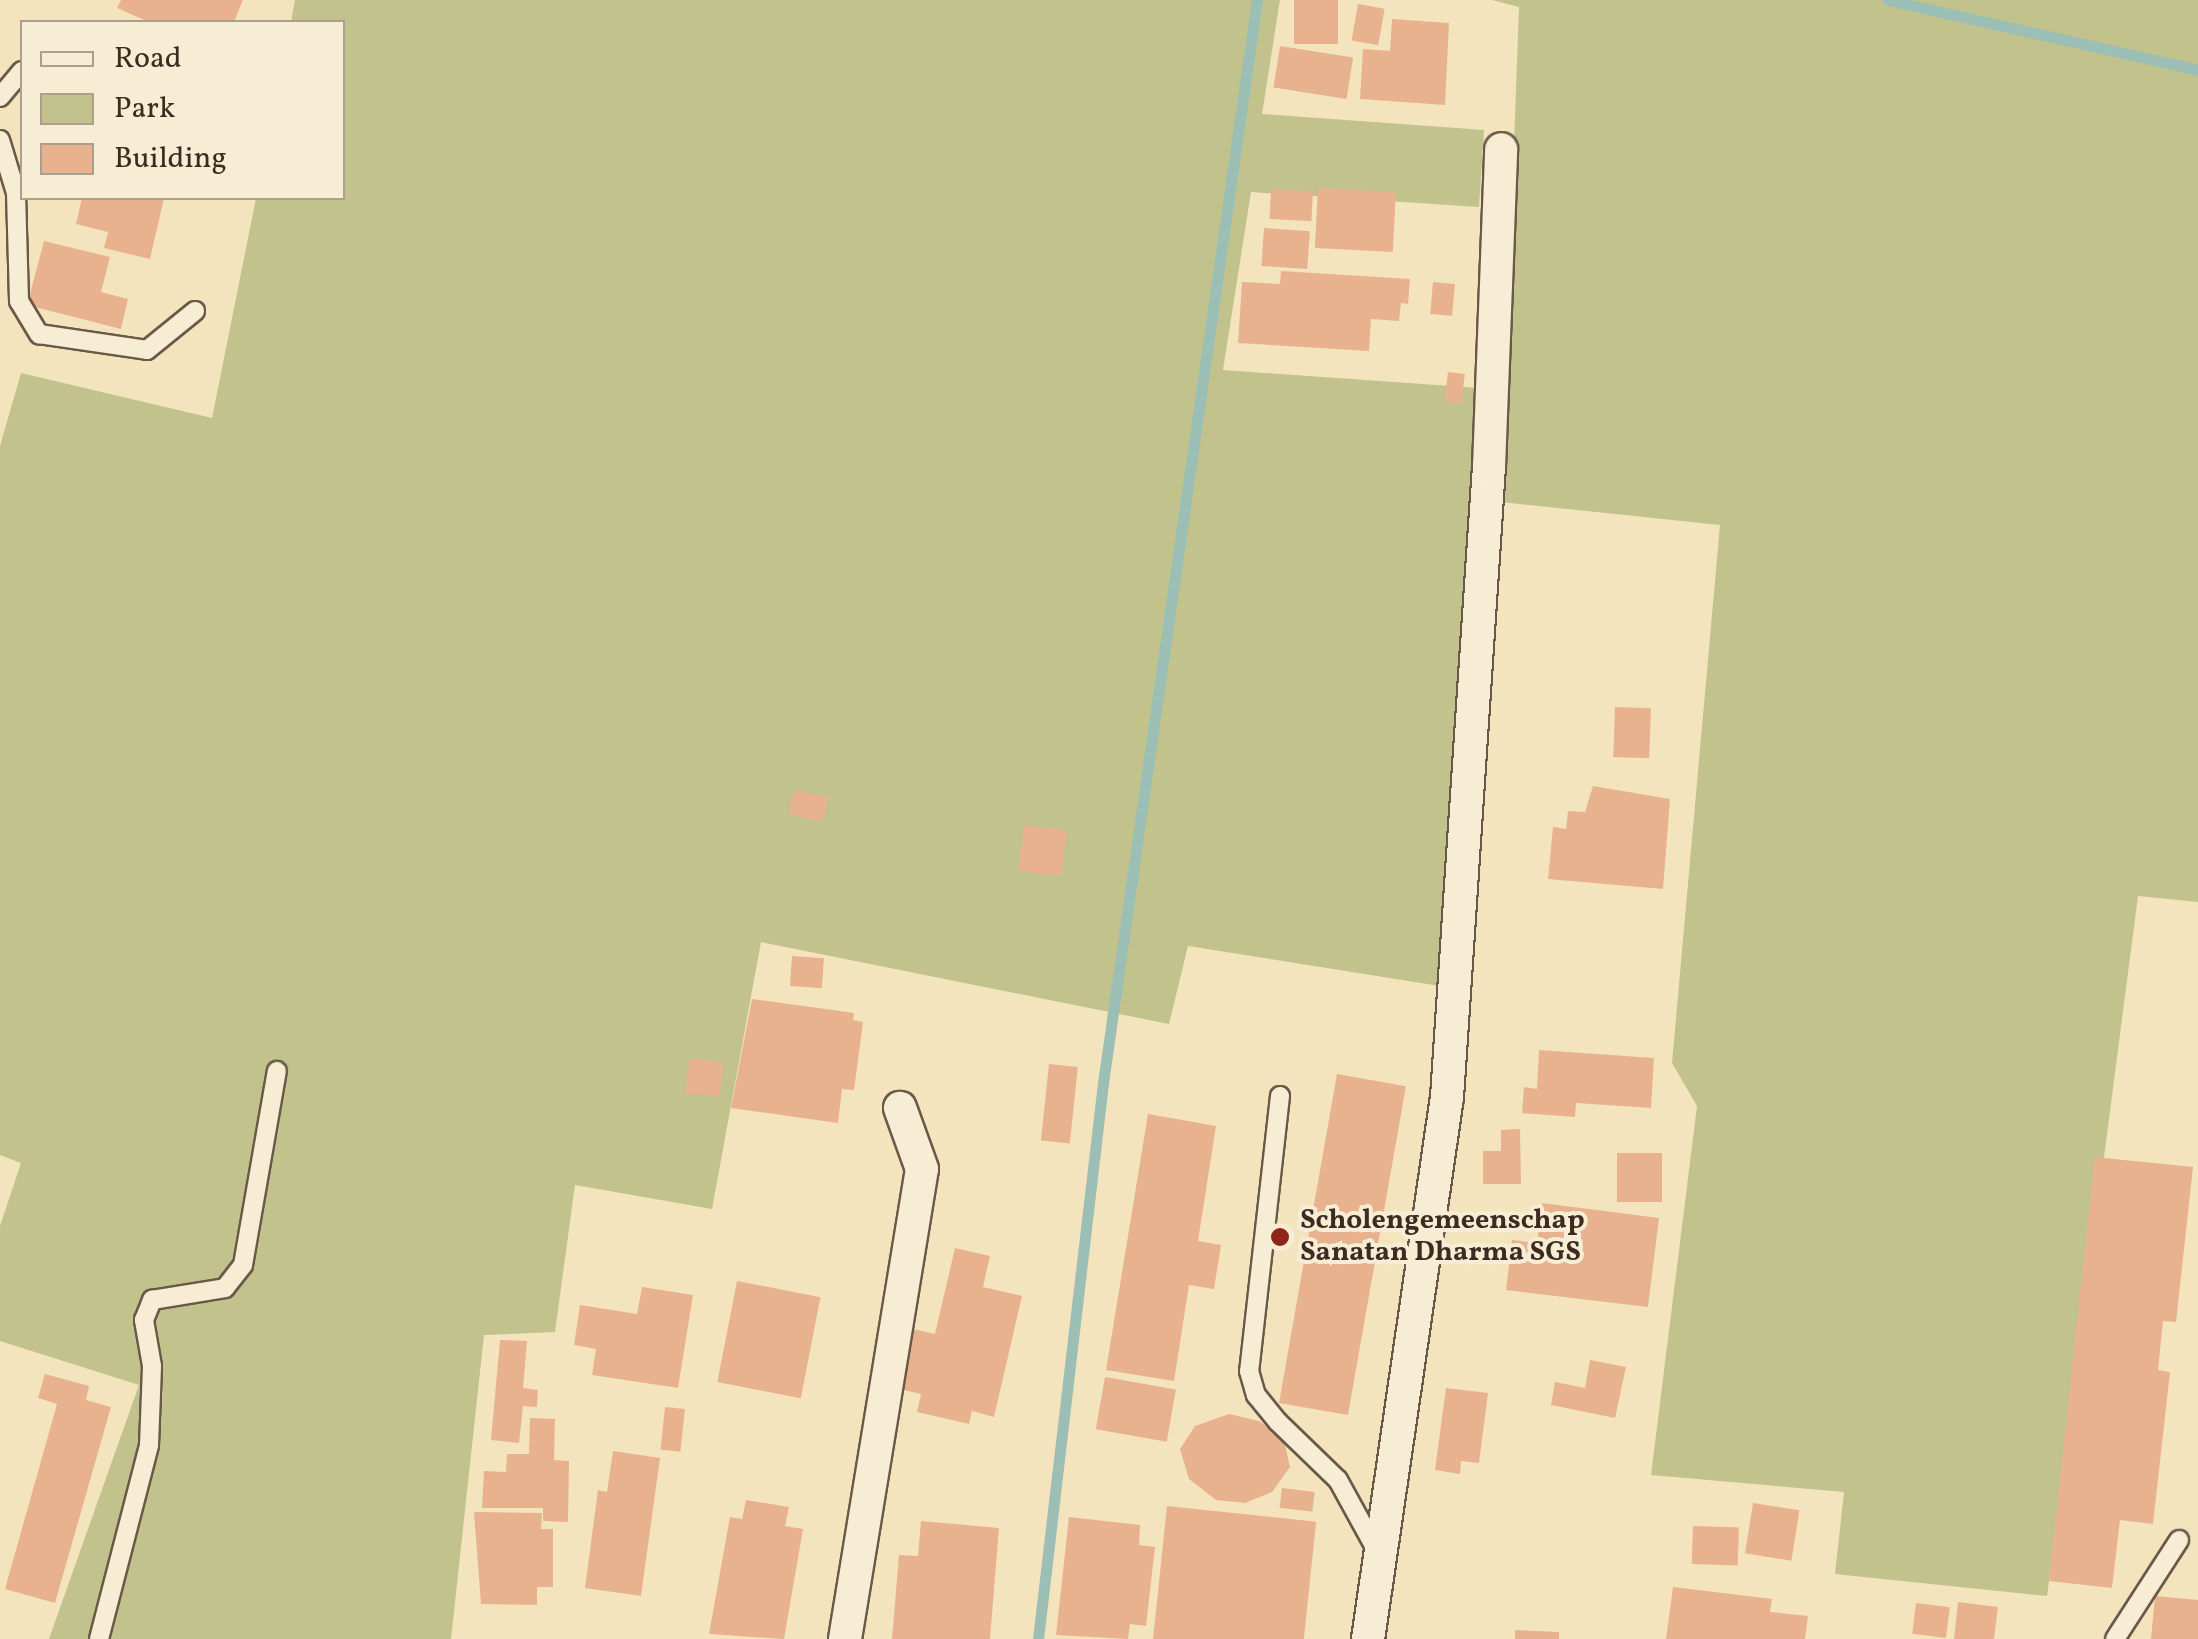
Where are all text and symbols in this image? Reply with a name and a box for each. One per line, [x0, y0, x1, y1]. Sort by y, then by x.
legend [20, 20, 345, 200]
text: Road [114, 38, 182, 80]
text: Park [114, 88, 175, 130]
text: Building [114, 138, 227, 180]
place label: Scholengemeenschap Sanatan Dharma SGS [1300, 1204, 1585, 1270]
marker: Scholengemeenschap Sanatan Dharma SGS [1269, 1226, 1291, 1248]

